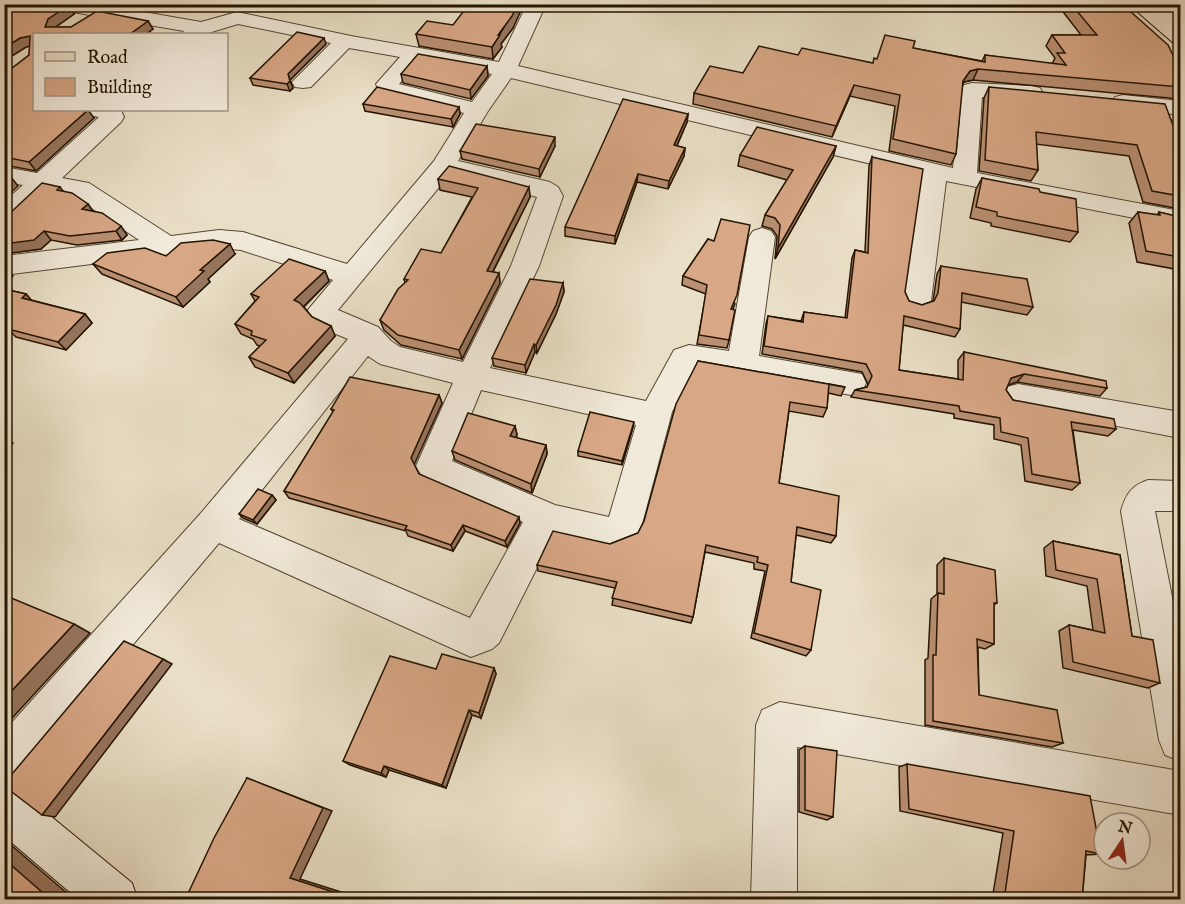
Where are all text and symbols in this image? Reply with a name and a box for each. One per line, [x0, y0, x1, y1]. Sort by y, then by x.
legend [33, 33, 228, 111]
text: Road [87, 47, 128, 70]
text: Building [87, 77, 152, 100]
north arrow [1092, 811, 1152, 871]
text: N [1115, 817, 1134, 840]

